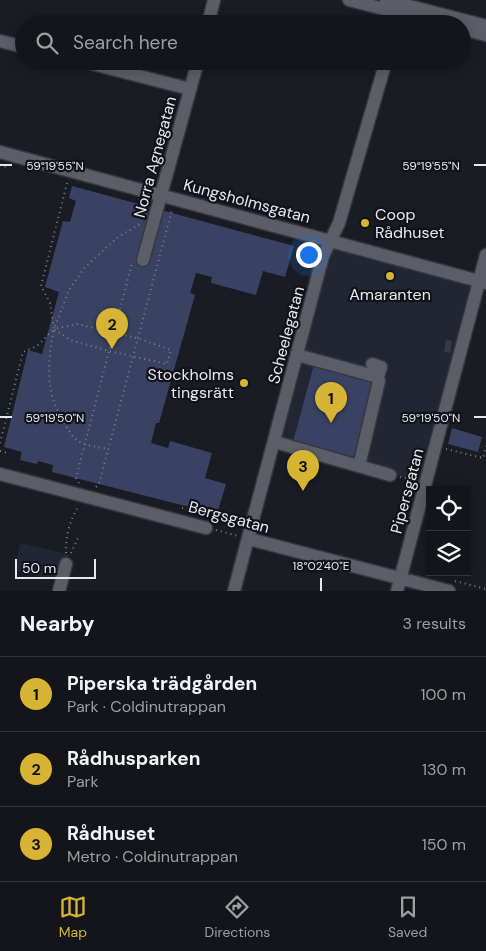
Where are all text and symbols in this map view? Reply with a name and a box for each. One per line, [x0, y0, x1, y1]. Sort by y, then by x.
search box [15, 15, 471, 70]
icon: search [33, 29, 61, 57]
text: Search here [73, 30, 178, 55]
street label: Norra Agnegatan [129, 94, 181, 220]
text: 59°19'55"N [26, 158, 84, 174]
text: 59°19'55"N [402, 158, 460, 174]
street label: Kungsholmsgatan [181, 174, 313, 228]
place label: Coop Rådhuset [375, 204, 445, 243]
marker: Coop Rådhuset [359, 217, 371, 229]
your location [296, 242, 322, 268]
marker: Amaranten [384, 270, 396, 282]
street label: Scheelegatan [263, 284, 309, 386]
place label: Amaranten [349, 284, 431, 305]
pin: 2 [96, 308, 128, 349]
place label: Stockholms tingsrätt [147, 364, 234, 403]
marker: Stockholms tingsrätt [238, 377, 250, 389]
pin: 1 [315, 382, 347, 423]
text: 59°19'50"N [26, 410, 84, 426]
text: 59°19'50"N [402, 410, 460, 426]
street label: Pipersgatan [386, 446, 428, 536]
pin: 3 [287, 450, 319, 491]
map controls [426, 486, 471, 576]
button: locate [426, 486, 471, 531]
street label: Bergsgatan [186, 496, 272, 538]
button: layers [426, 531, 471, 576]
scale bar [15, 556, 96, 579]
text: 18°02'40"E [292, 558, 350, 574]
text: 50 m [22, 559, 56, 577]
text: Nearby [20, 610, 94, 638]
text: 3 results [403, 613, 466, 634]
text: Piperska trädgården [67, 671, 257, 696]
text: 1 [33, 684, 39, 705]
text: 100 m [421, 684, 466, 705]
text: Park · Coldinutrappan [67, 696, 226, 717]
text: Rådhusparken [67, 746, 200, 771]
text: 2 [31, 759, 41, 780]
text: 130 m [422, 759, 466, 780]
text: Park [67, 771, 99, 792]
text: Rådhuset [67, 821, 155, 846]
text: 3 [31, 834, 41, 855]
text: 150 m [422, 834, 466, 855]
text: Metro · Coldinutrappan [67, 846, 238, 867]
tab: Map [59, 893, 87, 941]
tab: Directions [205, 893, 270, 941]
tab: Saved [388, 893, 427, 941]

